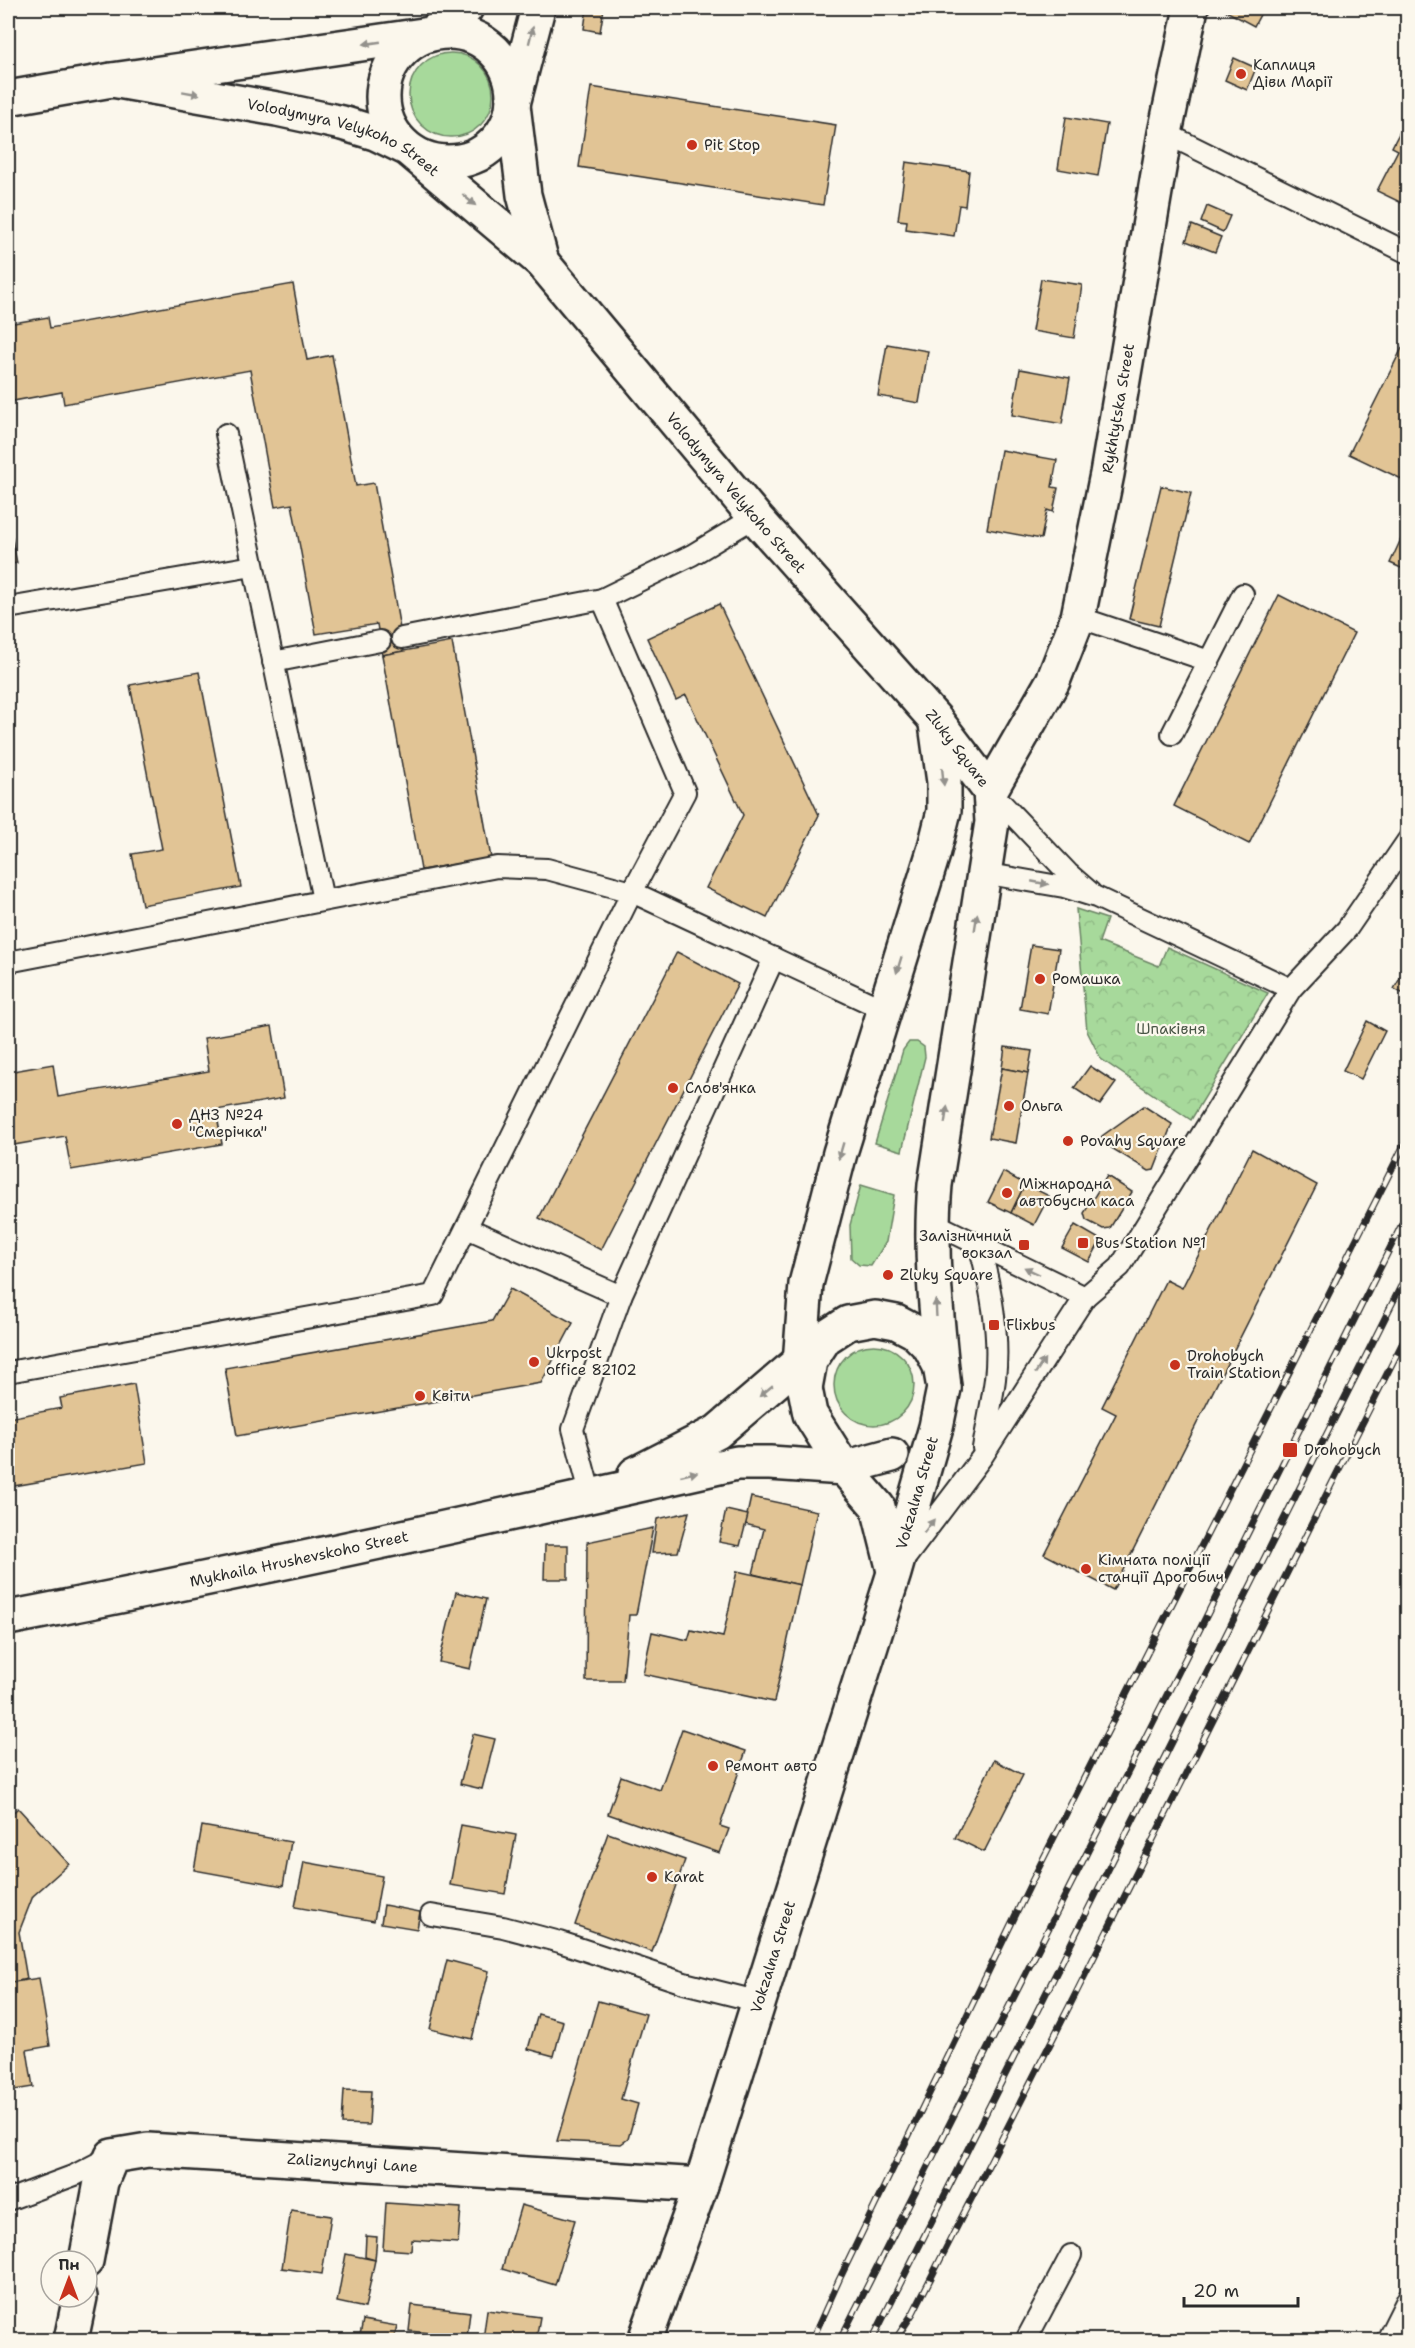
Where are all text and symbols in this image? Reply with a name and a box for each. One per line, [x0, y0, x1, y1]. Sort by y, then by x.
one-way arrow [526, 26, 536, 44]
one-way arrow [363, 38, 382, 47]
place label: Каплиця Діви Марії [1253, 55, 1333, 92]
marker: Каплиця Діви Марії [1234, 67, 1248, 81]
one-way arrow [181, 89, 200, 98]
street label: Volodymyra Velykoho Street [245, 94, 443, 181]
place label: Pit Stop [704, 135, 760, 155]
marker: Pit Stop [685, 138, 699, 152]
one-way arrow [461, 194, 477, 207]
street label: Rykhtytska Street [1097, 342, 1139, 475]
street label: Volodymyra Velykoho Street [662, 408, 810, 577]
street label: Zluky Square [921, 705, 994, 791]
one-way arrow [938, 767, 948, 786]
one-way arrow [1031, 879, 1050, 888]
one-way arrow [971, 912, 980, 931]
one-way arrow [894, 956, 903, 974]
place label: Ромашка [1052, 969, 1121, 989]
marker: Ромашка [1033, 972, 1047, 986]
park label: Шпаківня [1136, 1019, 1206, 1039]
place label: Слов'янка [685, 1078, 756, 1098]
marker: Слов'янка [666, 1081, 680, 1095]
place label: Ольга [1021, 1096, 1063, 1116]
marker: Ольга [1002, 1099, 1016, 1113]
place label: ДНЗ №24 "Смерічка" [189, 1105, 267, 1142]
one-way arrow [941, 1105, 950, 1124]
marker: ДНЗ №24 "Смерічка" [170, 1117, 184, 1131]
place label: Povahy Square [1080, 1131, 1186, 1151]
marker: Povahy Square [1061, 1134, 1075, 1148]
one-way arrow [836, 1142, 845, 1160]
place label: Міжнародна автобусна каса [1019, 1174, 1135, 1211]
marker: Міжнародна автобусна каса [1000, 1186, 1014, 1200]
place label: Залізничний вокзал [919, 1226, 1013, 1263]
place label: Bus Station №1 [1095, 1233, 1206, 1253]
marker: Bus Station №1 [1076, 1236, 1090, 1250]
marker: Залізничний вокзал [1017, 1238, 1031, 1252]
place label: Zluky Square [900, 1265, 993, 1285]
one-way arrow [1024, 1266, 1041, 1276]
marker: Zluky Square [881, 1268, 895, 1282]
one-way arrow [932, 1299, 941, 1318]
place label: Flixbus [1006, 1315, 1056, 1335]
marker: Flixbus [987, 1318, 1001, 1332]
place label: Ukrpost office 82102 [546, 1343, 637, 1380]
place label: Drohobych Train Station [1187, 1346, 1281, 1383]
marker: Ukrpost office 82102 [527, 1355, 541, 1369]
one-way arrow [1035, 1358, 1046, 1374]
marker: Drohobych Train Station [1168, 1358, 1182, 1372]
one-way arrow [758, 1385, 774, 1398]
place label: Квіти [432, 1386, 470, 1406]
marker: Квіти [413, 1389, 427, 1403]
street label: Vokzalna Street [891, 1434, 943, 1552]
place label: Drohobych [1304, 1440, 1381, 1460]
marker: Drohobych [1281, 1441, 1299, 1459]
one-way arrow [679, 1469, 698, 1478]
one-way arrow [923, 1519, 935, 1534]
street label: Mykhaila Hrushevskoho Street [188, 1526, 410, 1592]
place label: Кімната поліції станції Дрогобич [1098, 1550, 1224, 1587]
marker: Кімната поліції станції Дрогобич [1079, 1562, 1093, 1576]
place label: Ремонт авто [725, 1756, 817, 1776]
marker: Ремонт авто [706, 1759, 720, 1773]
place label: Karat [664, 1867, 704, 1887]
marker: Karat [645, 1870, 659, 1884]
street label: Vokzalna Street [746, 1898, 800, 2015]
street label: Zaliznychnyi Lane [287, 2149, 418, 2177]
north arrow [39, 2249, 99, 2309]
text: Пн [58, 2254, 80, 2275]
scale bar [1184, 2270, 1298, 2308]
text: 20 m [1193, 2279, 1239, 2303]

